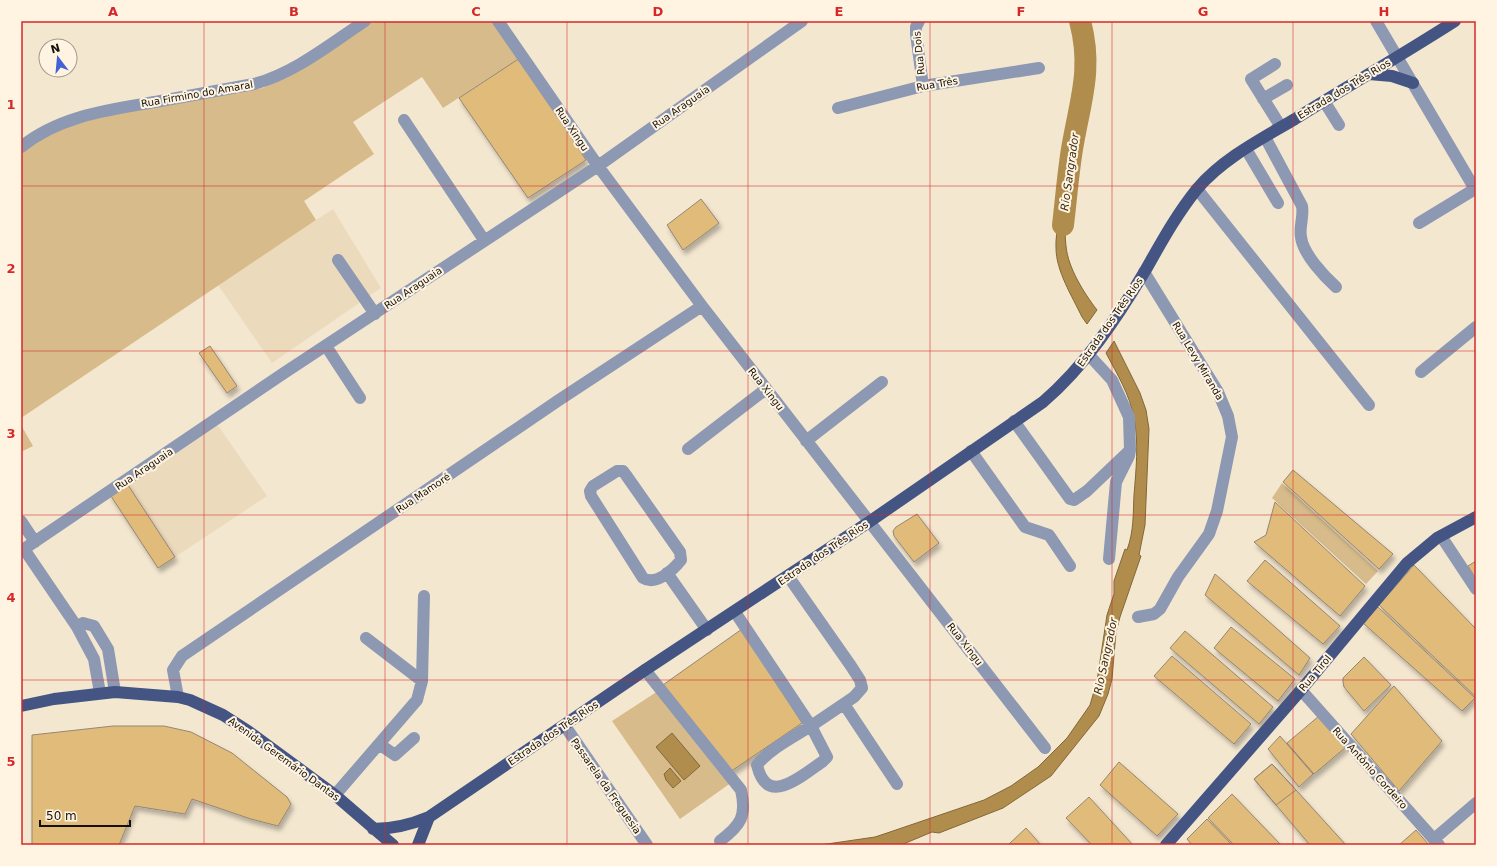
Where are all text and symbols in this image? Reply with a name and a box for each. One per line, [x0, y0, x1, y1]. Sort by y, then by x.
text: A [108, 4, 118, 19]
text: B [289, 4, 299, 19]
text: C [471, 4, 481, 19]
text: D [653, 4, 664, 19]
text: E [835, 4, 843, 19]
text: F [1017, 4, 1025, 19]
text: G [1198, 4, 1208, 19]
text: H [1379, 4, 1389, 19]
street label: Rua Dois [911, 31, 927, 75]
north arrow [38, 38, 78, 78]
text: N [49, 41, 62, 56]
street label: Estrada dos Três Rios [1296, 57, 1392, 121]
street label: Rua Três [915, 75, 959, 93]
street label: Rua Firmino do Amaral [140, 79, 254, 109]
street label: Rua Araguaia [650, 83, 712, 131]
text: 1 [6, 97, 16, 112]
street label: Rua Xingu [553, 105, 591, 153]
water label: Rio Sangrador [1058, 131, 1082, 212]
text: 2 [6, 261, 16, 276]
street label: Rua Araguaia [382, 265, 444, 311]
street label: Estrada dos Três Rios [1075, 275, 1145, 369]
street label: Rua Levy Miranda [1170, 320, 1226, 402]
street label: Rua Xingu [746, 366, 786, 412]
text: 3 [6, 426, 16, 441]
street label: Rua Araguaia [113, 446, 175, 492]
street label: Rua Mamoré [394, 471, 452, 515]
street label: Estrada dos Três Rios [776, 519, 870, 587]
text: 4 [6, 590, 16, 605]
water label: Rio Sangrador [1092, 615, 1121, 696]
street label: Rua Xingu [945, 621, 985, 667]
street label: Rua Tirol [1297, 653, 1333, 693]
street label: Estrada dos Três Rios [506, 699, 600, 767]
street label: Avenida Geremário Dantas [226, 715, 342, 803]
street label: Rua Antônio Cordeiro [1330, 725, 1410, 811]
street label: Passarela da Freguesia [569, 736, 643, 836]
text: 5 [6, 754, 16, 769]
scale bar [40, 802, 130, 828]
text: 50 m [46, 809, 77, 823]

